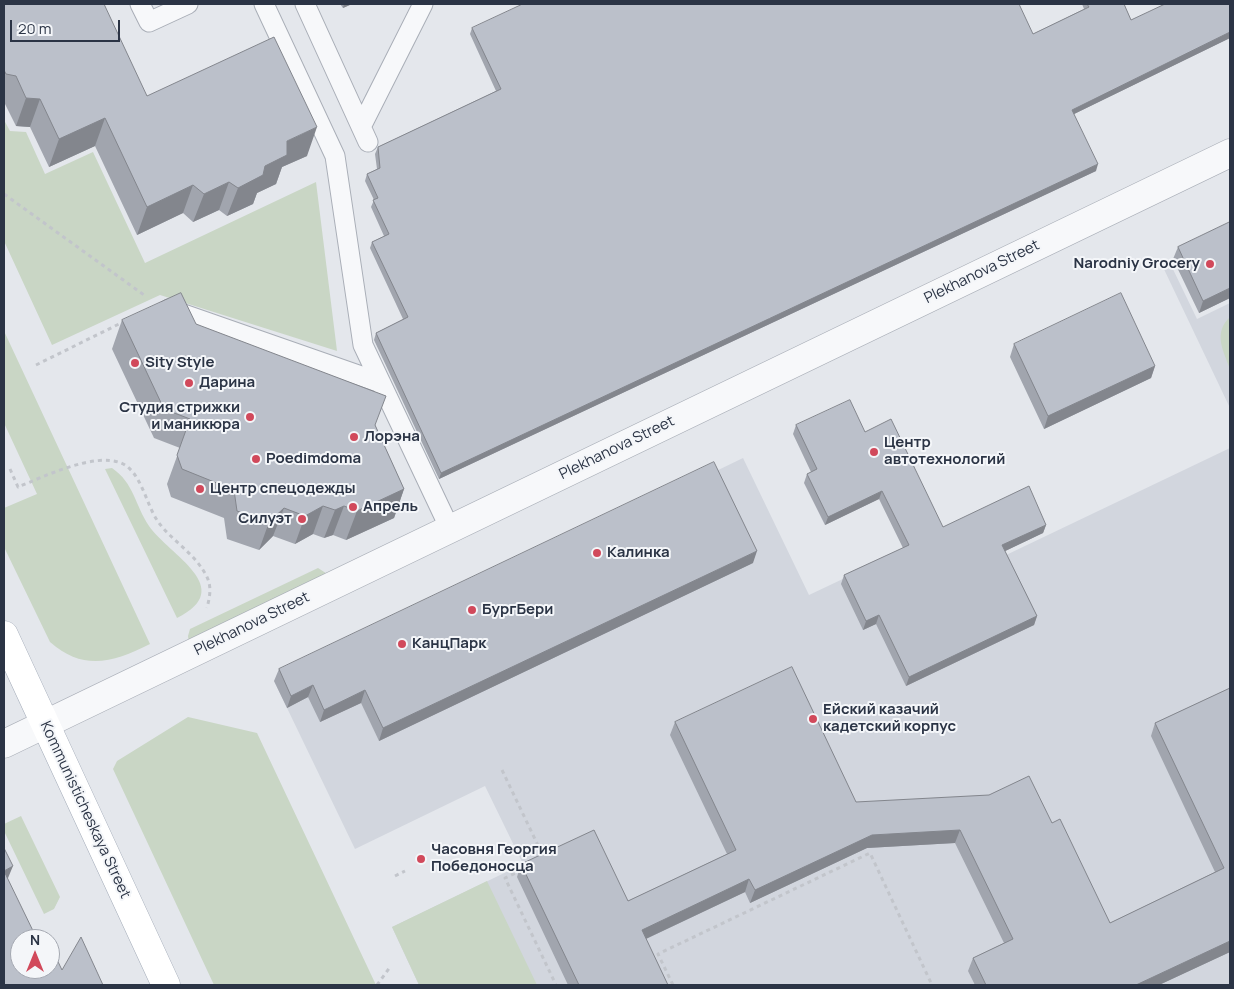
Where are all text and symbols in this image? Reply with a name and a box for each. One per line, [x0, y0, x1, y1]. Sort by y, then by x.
scale bar [12, 10, 122, 42]
text: 20 m [18, 18, 51, 39]
street label: Plekhanova Street [921, 236, 1043, 308]
place label: Narodniy Grocery [1074, 255, 1200, 273]
marker: Narodniy Grocery [1204, 258, 1216, 270]
place label: Sity Style [145, 354, 214, 372]
marker: Sity Style [129, 357, 141, 369]
place label: Дарина [199, 374, 255, 392]
marker: Дарина [183, 377, 195, 389]
place label: Студия стрижки и маникюра [119, 399, 240, 434]
marker: Студия стрижки и маникюра [244, 411, 256, 423]
street label: Plekhanova Street [556, 412, 678, 484]
place label: Лорэна [364, 428, 420, 446]
marker: Лорэна [348, 431, 360, 443]
place label: Центр автотехнологий [884, 434, 1005, 469]
marker: Центр автотехнологий [868, 446, 880, 458]
place label: Poedimdoma [266, 450, 361, 468]
marker: Poedimdoma [250, 453, 262, 465]
place label: Центр спецодежды [210, 480, 356, 498]
marker: Центр спецодежды [194, 483, 206, 495]
place label: Апрель [363, 498, 418, 516]
marker: Апрель [347, 501, 359, 513]
place label: Силуэт [238, 510, 292, 528]
marker: Силуэт [296, 513, 308, 525]
place label: Калинка [607, 544, 670, 562]
marker: Калинка [591, 547, 603, 559]
street label: Plekhanova Street [191, 588, 313, 660]
place label: БургБери [482, 601, 553, 619]
marker: БургБери [466, 604, 478, 616]
place label: КанцПарк [412, 635, 486, 653]
marker: КанцПарк [396, 638, 408, 650]
place label: Ейский казачий кадетский корпус [823, 701, 956, 736]
marker: Ейский казачий кадетский корпус [807, 713, 819, 725]
street label: Kommunisticheskaya Street [36, 719, 134, 901]
place label: Часовня Георгия Победоносца [431, 841, 557, 876]
marker: Часовня Георгия Победоносца [415, 853, 427, 865]
north arrow [10, 929, 60, 979]
text: N [30, 930, 40, 949]

